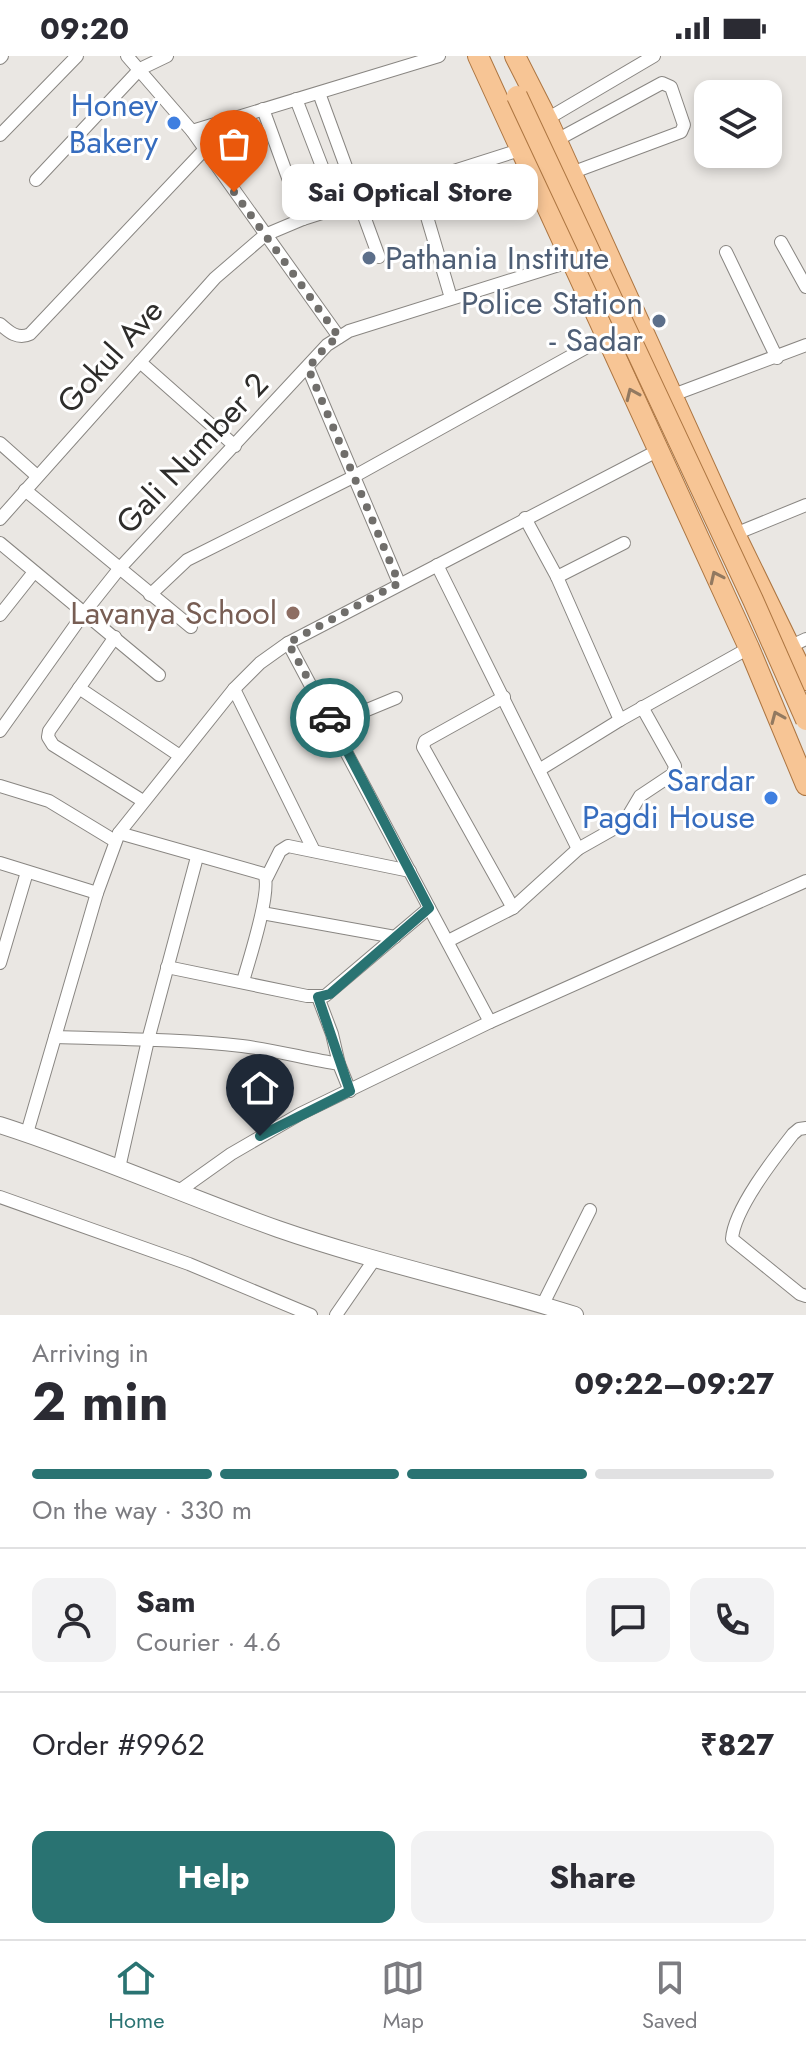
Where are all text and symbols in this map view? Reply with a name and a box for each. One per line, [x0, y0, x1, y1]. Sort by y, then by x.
text: 09:20 [40, 7, 129, 50]
map controls [694, 80, 782, 168]
button: layers [694, 80, 782, 168]
place label: Honey Bakery [69, 82, 159, 165]
pin [200, 110, 268, 192]
marker: Honey Bakery [165, 114, 183, 132]
icon: bag [212, 122, 256, 166]
callout: Sai Optical Store [282, 164, 538, 220]
text: Sai Optical Store [308, 173, 512, 211]
place label: Pathania Institute [385, 235, 609, 281]
marker: Pathania Institute [360, 249, 378, 267]
place label: Police Station - Sadar [461, 280, 643, 363]
street label: Gokul Ave [46, 289, 174, 423]
marker: Police Station - Sadar [650, 312, 668, 330]
street label: Gali Number 2 [105, 362, 279, 544]
one-way arrow [625, 387, 641, 402]
one-way arrow [710, 571, 726, 585]
place label: Lavanya School [70, 590, 277, 636]
marker: Lavanya School [284, 604, 302, 622]
courier [290, 678, 370, 758]
icon: car [308, 696, 352, 740]
one-way arrow [771, 710, 787, 725]
place label: Sardar Pagdi House [582, 757, 755, 840]
marker: Sardar Pagdi House [762, 789, 780, 807]
pin [226, 1054, 294, 1136]
icon: home [238, 1066, 282, 1110]
text: Arriving in [32, 1334, 149, 1372]
text: 09:22–09:27 [574, 1362, 774, 1405]
text: 2 min [32, 1364, 169, 1440]
text: On the way · 330 m [32, 1491, 252, 1529]
button: person [32, 1578, 116, 1662]
button: chat [586, 1578, 670, 1662]
button: phone [690, 1578, 774, 1662]
text: Sam [136, 1580, 196, 1623]
text: Courier · 4.6 [136, 1623, 281, 1661]
text: Order #9962 [32, 1723, 205, 1766]
text: ₹827 [700, 1723, 774, 1766]
button: Help [32, 1831, 395, 1923]
button: Share [411, 1831, 774, 1923]
tab: Home [108, 1956, 165, 2036]
tab: Map [381, 1956, 425, 2036]
tab: Saved [642, 1956, 698, 2036]

